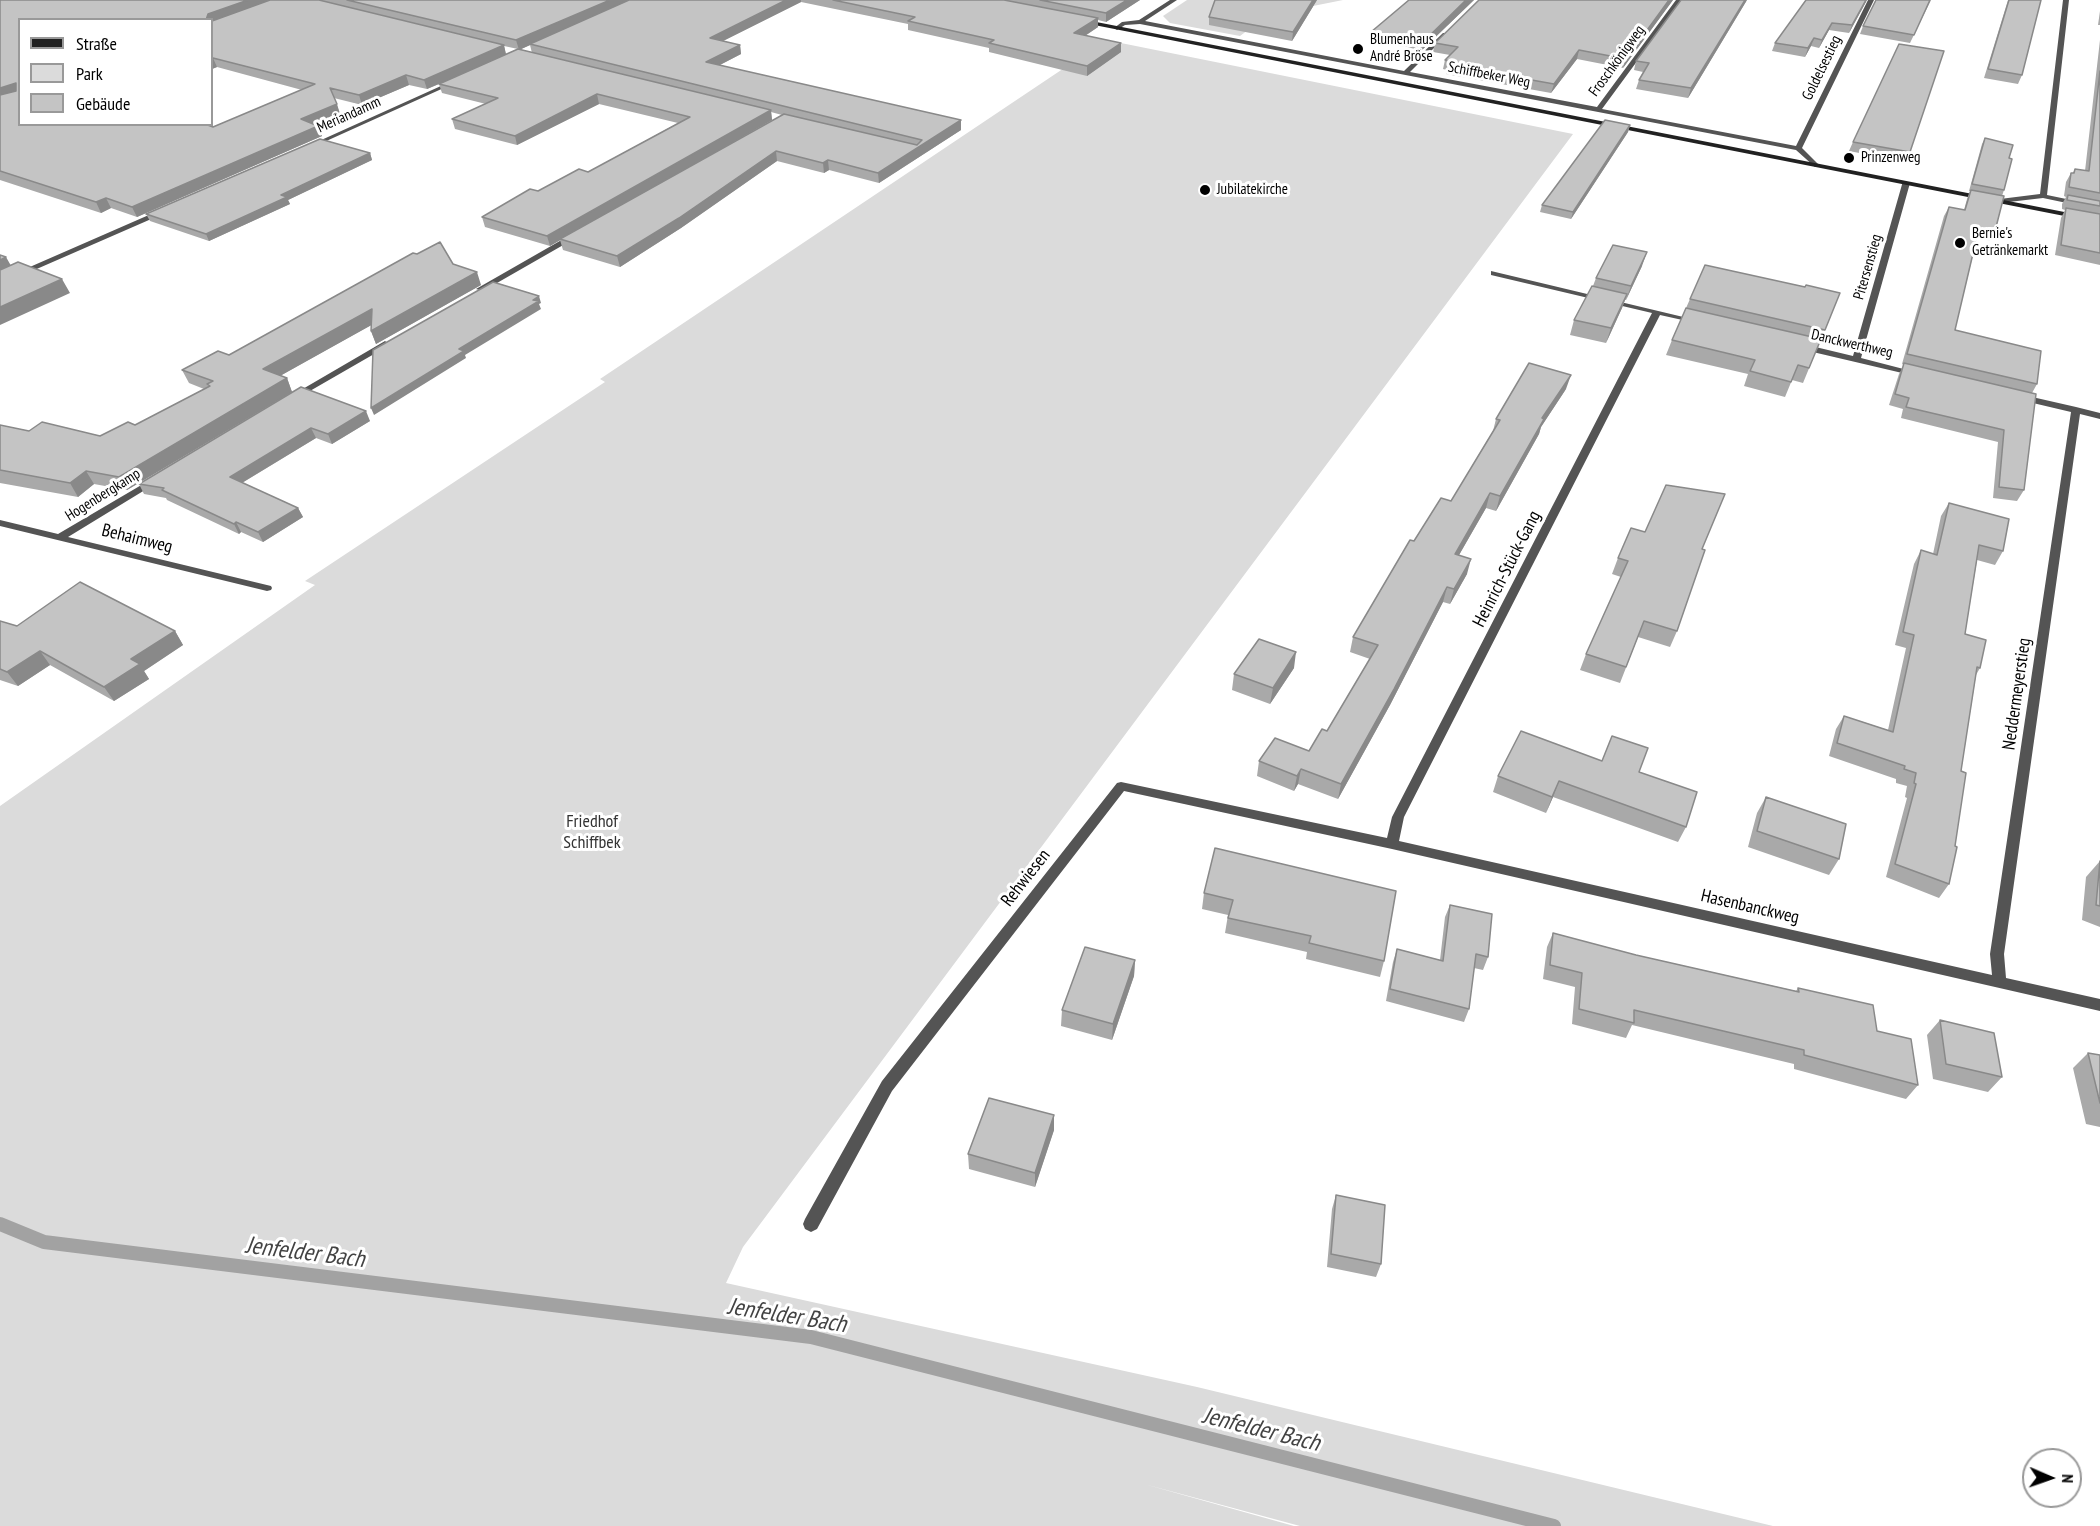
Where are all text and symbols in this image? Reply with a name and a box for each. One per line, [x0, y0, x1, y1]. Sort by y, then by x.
legend [18, 18, 213, 126]
street label: Froschkönigweg [1585, 22, 1649, 100]
place label: Blumenhaus André Bröse [1370, 31, 1434, 66]
text: Straße [76, 32, 117, 55]
street label: Goldelsestieg [1799, 33, 1845, 103]
marker: Blumenhaus André Bröse [1351, 42, 1365, 56]
street label: Schiffbeker Weg [1446, 58, 1532, 92]
text: Park [76, 62, 103, 85]
text: Gebäude [76, 92, 130, 115]
street label: Meriandamm [314, 93, 384, 137]
place label: Prinzenweg [1861, 149, 1921, 167]
marker: Prinzenweg [1842, 151, 1856, 165]
place label: Jubilatekirche [1217, 181, 1288, 199]
marker: Jubilatekirche [1198, 183, 1212, 197]
place label: Bernie's Getränkemarkt [1972, 225, 2048, 260]
street label: Pitersenstieg [1850, 232, 1886, 302]
marker: Bernie's Getränkemarkt [1953, 236, 1967, 250]
street label: Danckwerthweg [1810, 326, 1894, 362]
street label: Hogenbergkamp [62, 465, 144, 525]
street label: Heinrich-Stück-Gang [1468, 507, 1546, 631]
street label: Behaimweg [99, 520, 175, 558]
street label: Neddermeyerstieg [1998, 637, 2036, 751]
park label: Friedhof Schiffbek [563, 811, 621, 854]
street label: Rehwiesen [997, 845, 1055, 911]
street label: Hasenbanckweg [1699, 885, 1801, 929]
water label: Jenfelder Bach [244, 1231, 366, 1275]
water label: Jenfelder Bach [726, 1292, 848, 1340]
water label: Jenfelder Bach [1199, 1402, 1323, 1458]
north arrow [2022, 1448, 2082, 1508]
text: N [2058, 1474, 2078, 1483]

